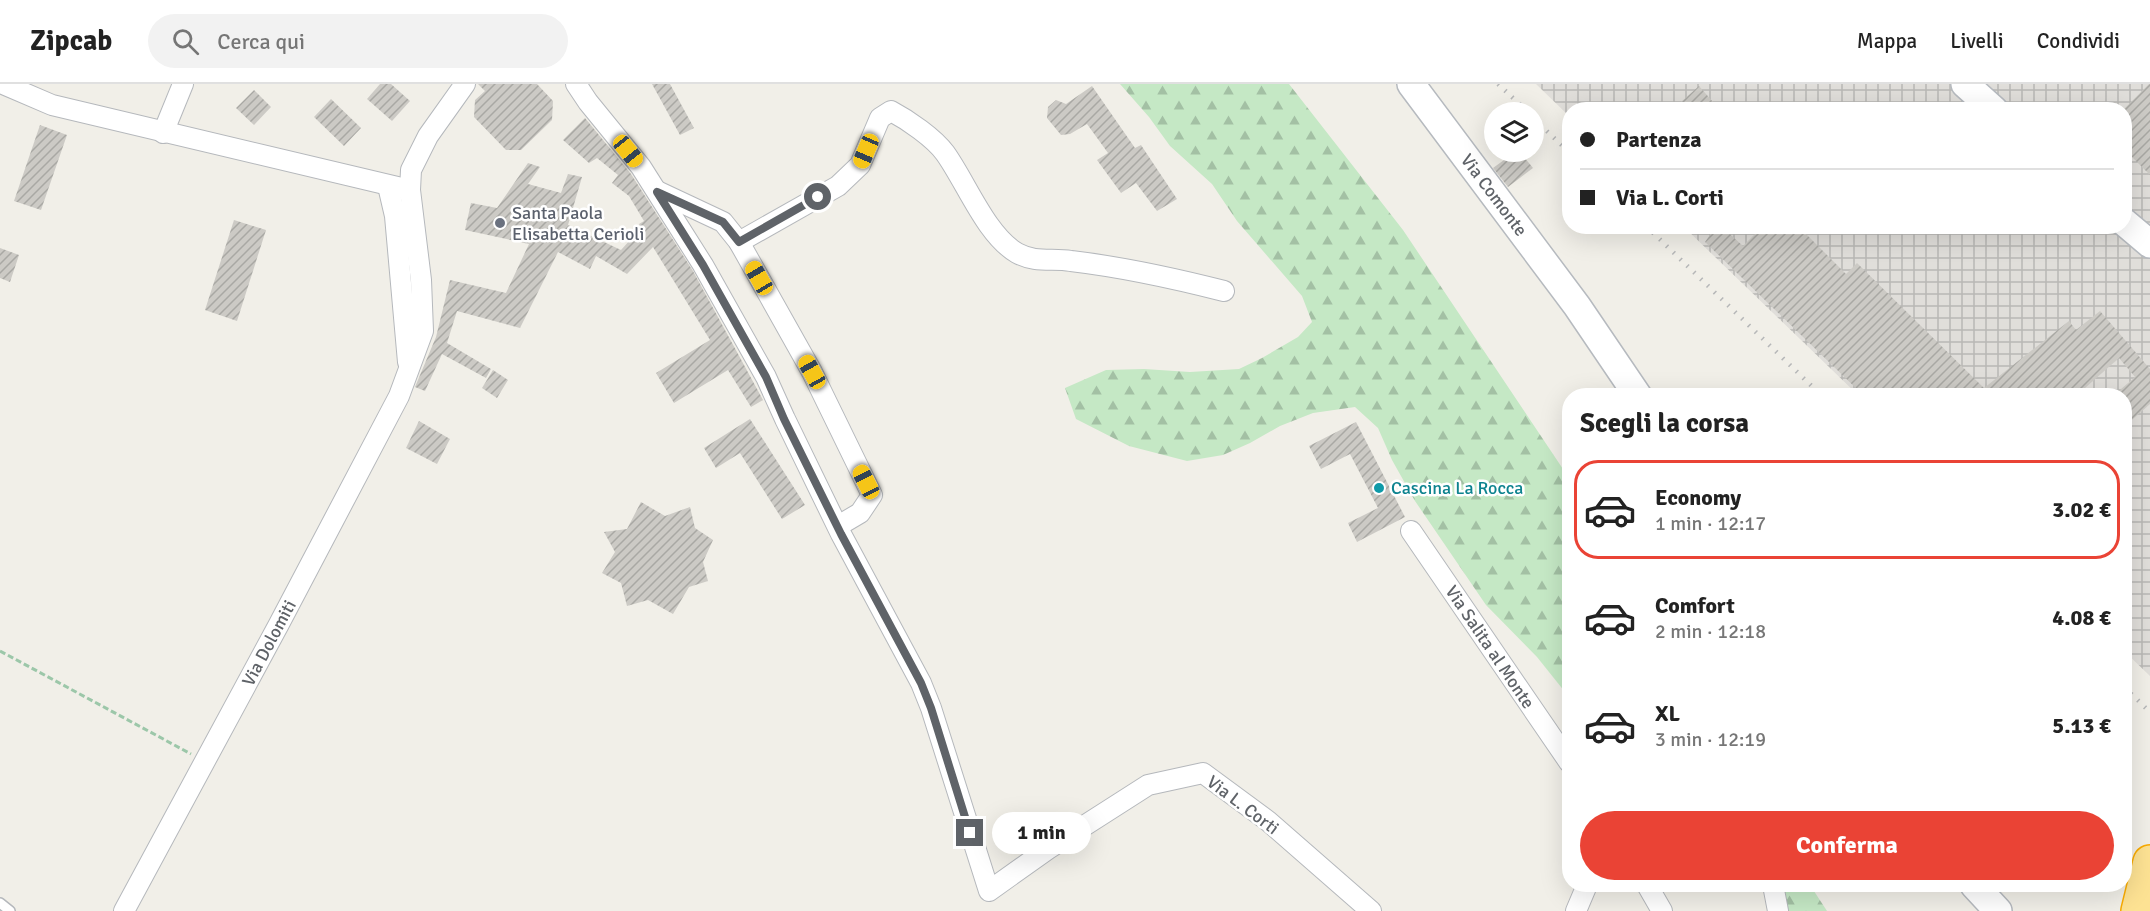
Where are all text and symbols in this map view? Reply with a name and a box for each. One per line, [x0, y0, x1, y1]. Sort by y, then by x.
search box [148, 14, 568, 68]
text: Zipcab [30, 24, 112, 58]
icon: search [169, 25, 202, 58]
text: Cerca qui [217, 28, 305, 55]
text: Mappa [1857, 28, 1917, 54]
text: Livelli [1950, 28, 2004, 54]
text: Condividi [2037, 28, 2120, 54]
map controls [1484, 102, 1544, 162]
button: layers [1484, 102, 1544, 162]
text: Partenza [1616, 126, 1702, 153]
car [610, 131, 646, 171]
car [851, 131, 881, 171]
street label: Via Comonte [1456, 150, 1532, 240]
route start [804, 183, 831, 210]
text: Via L. Corti [1616, 184, 1724, 211]
place label: Santa Paola Elisabetta Cerioli [512, 202, 644, 245]
marker: Santa Paola Elisabetta Cerioli [493, 216, 507, 230]
car [742, 258, 776, 298]
car [795, 352, 829, 392]
text: Scegli la corsa [1580, 407, 1749, 440]
car [850, 462, 882, 502]
place label: Cascina La Rocca [1391, 477, 1523, 499]
marker: Cascina La Rocca [1372, 481, 1386, 495]
icon: car [1583, 483, 1637, 537]
text: Economy [1655, 484, 1741, 511]
text: 3.02 € [2052, 496, 2111, 523]
text: 1 min · 12:17 [1655, 511, 1766, 536]
street label: Via Salita al Monte [1441, 581, 1539, 713]
icon: car [1583, 591, 1637, 645]
text: Comfort [1655, 592, 1735, 619]
street label: Via Dolomiti [237, 596, 301, 690]
text: 4.08 € [2052, 604, 2111, 631]
text: 2 min · 12:18 [1655, 619, 1766, 644]
icon: car [1583, 699, 1637, 753]
text: XL [1655, 700, 1680, 727]
text: 5.13 € [2052, 712, 2111, 739]
text: 3 min · 12:19 [1655, 727, 1766, 752]
street label: Via L. Corti [1203, 771, 1283, 839]
button: Conferma [1580, 811, 2114, 880]
callout: 1 min [991, 812, 1090, 854]
route end [956, 819, 983, 846]
text: 1 min [1017, 820, 1066, 845]

